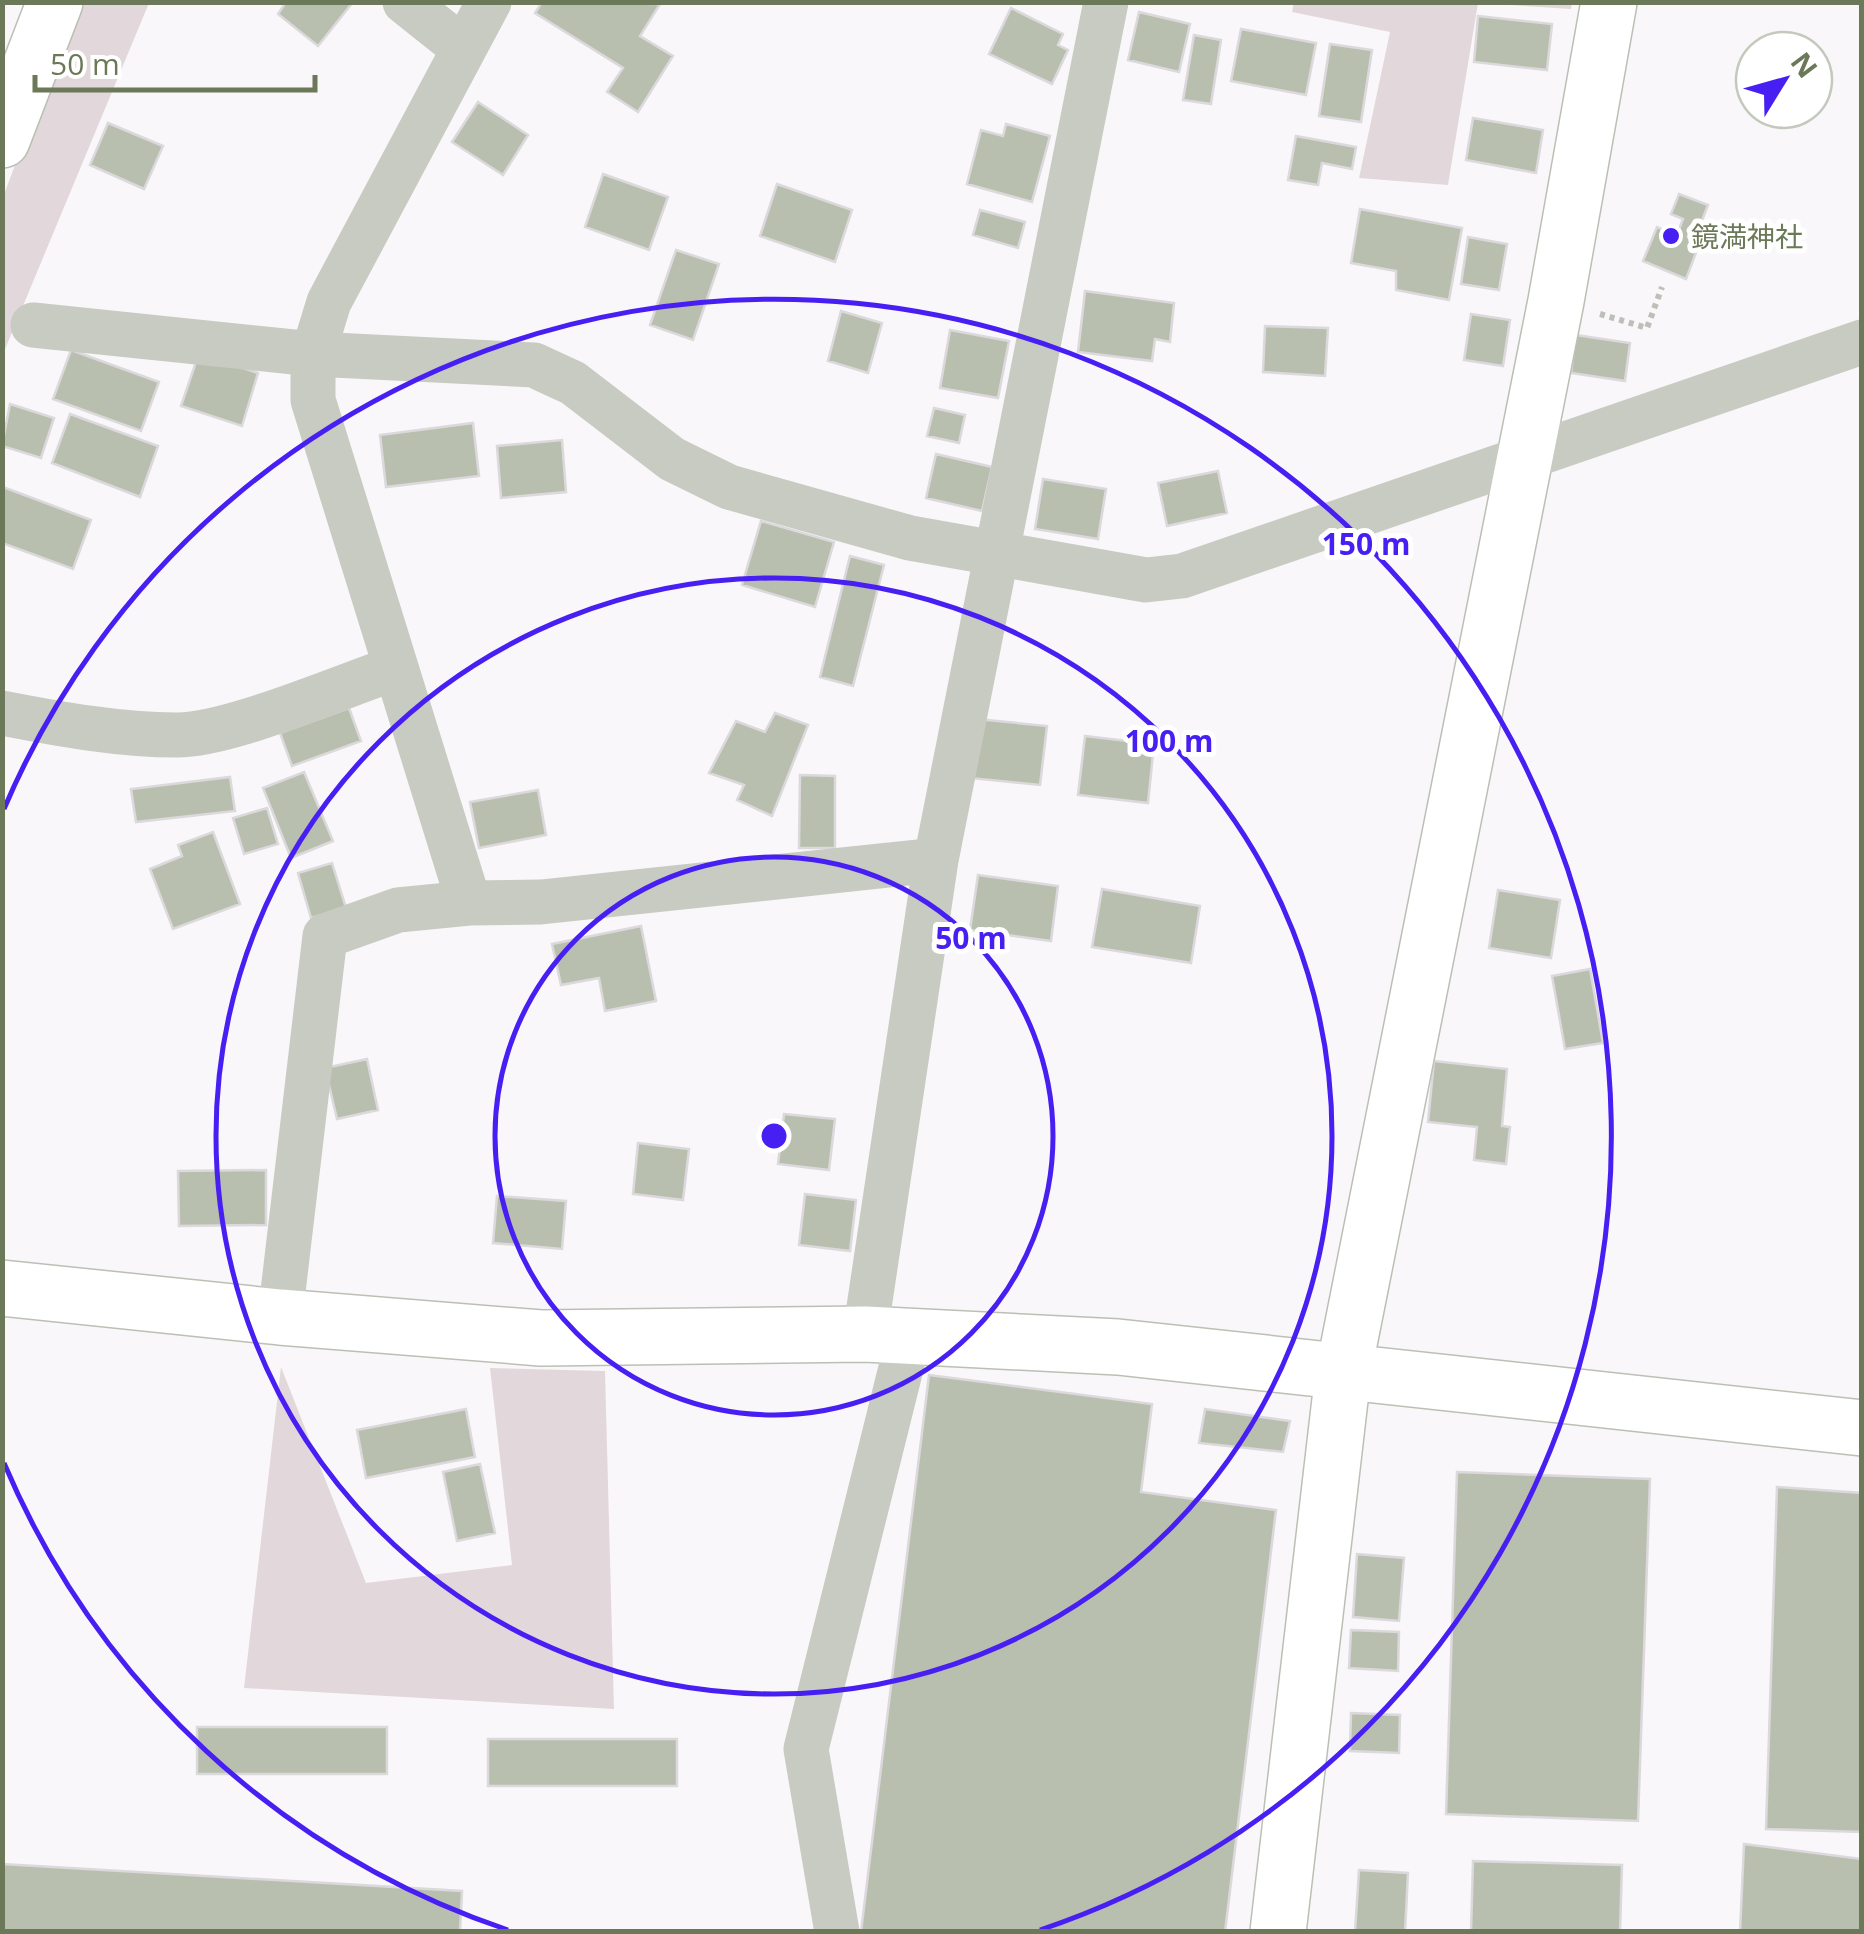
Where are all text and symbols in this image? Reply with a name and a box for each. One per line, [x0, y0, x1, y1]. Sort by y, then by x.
scale bar [35, 30, 315, 92]
north arrow [1734, 30, 1834, 130]
text: 50 m [50, 43, 120, 84]
text: N [1783, 44, 1827, 85]
place label: 鏡満神社 [1691, 217, 1803, 255]
marker: 鏡満神社 [1660, 225, 1682, 247]
text: 150 m [1322, 523, 1410, 564]
text: 100 m [1125, 720, 1213, 761]
text: 50 m [935, 917, 1007, 958]
centre of rings [756, 1118, 792, 1154]

